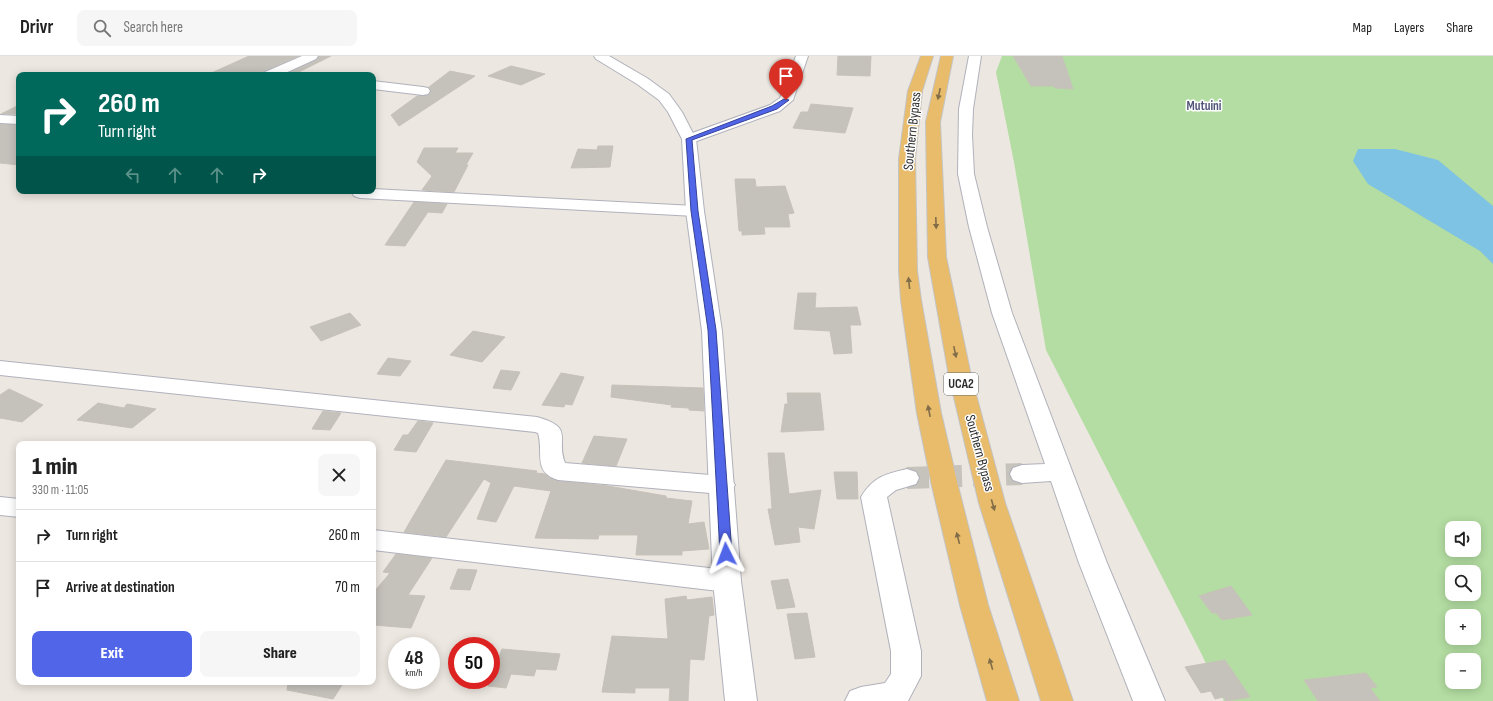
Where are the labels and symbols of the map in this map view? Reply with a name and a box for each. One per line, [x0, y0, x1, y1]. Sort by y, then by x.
pin [769, 59, 803, 100]
one-way arrow [936, 88, 942, 100]
street label: Southern Bypass [899, 91, 925, 171]
district label: Mutuini [1187, 98, 1222, 114]
one-way arrow [933, 217, 939, 230]
one-way arrow [905, 277, 912, 289]
one-way arrow [952, 346, 958, 358]
road number: UCA2 [944, 373, 978, 395]
one-way arrow [925, 405, 931, 418]
street label: Southern Bypass [962, 413, 998, 493]
one-way arrow [990, 499, 996, 511]
one-way arrow [955, 532, 961, 544]
position arrow [705, 533, 747, 575]
speed limit sign: 50 [448, 637, 500, 689]
one-way arrow [988, 657, 994, 669]

